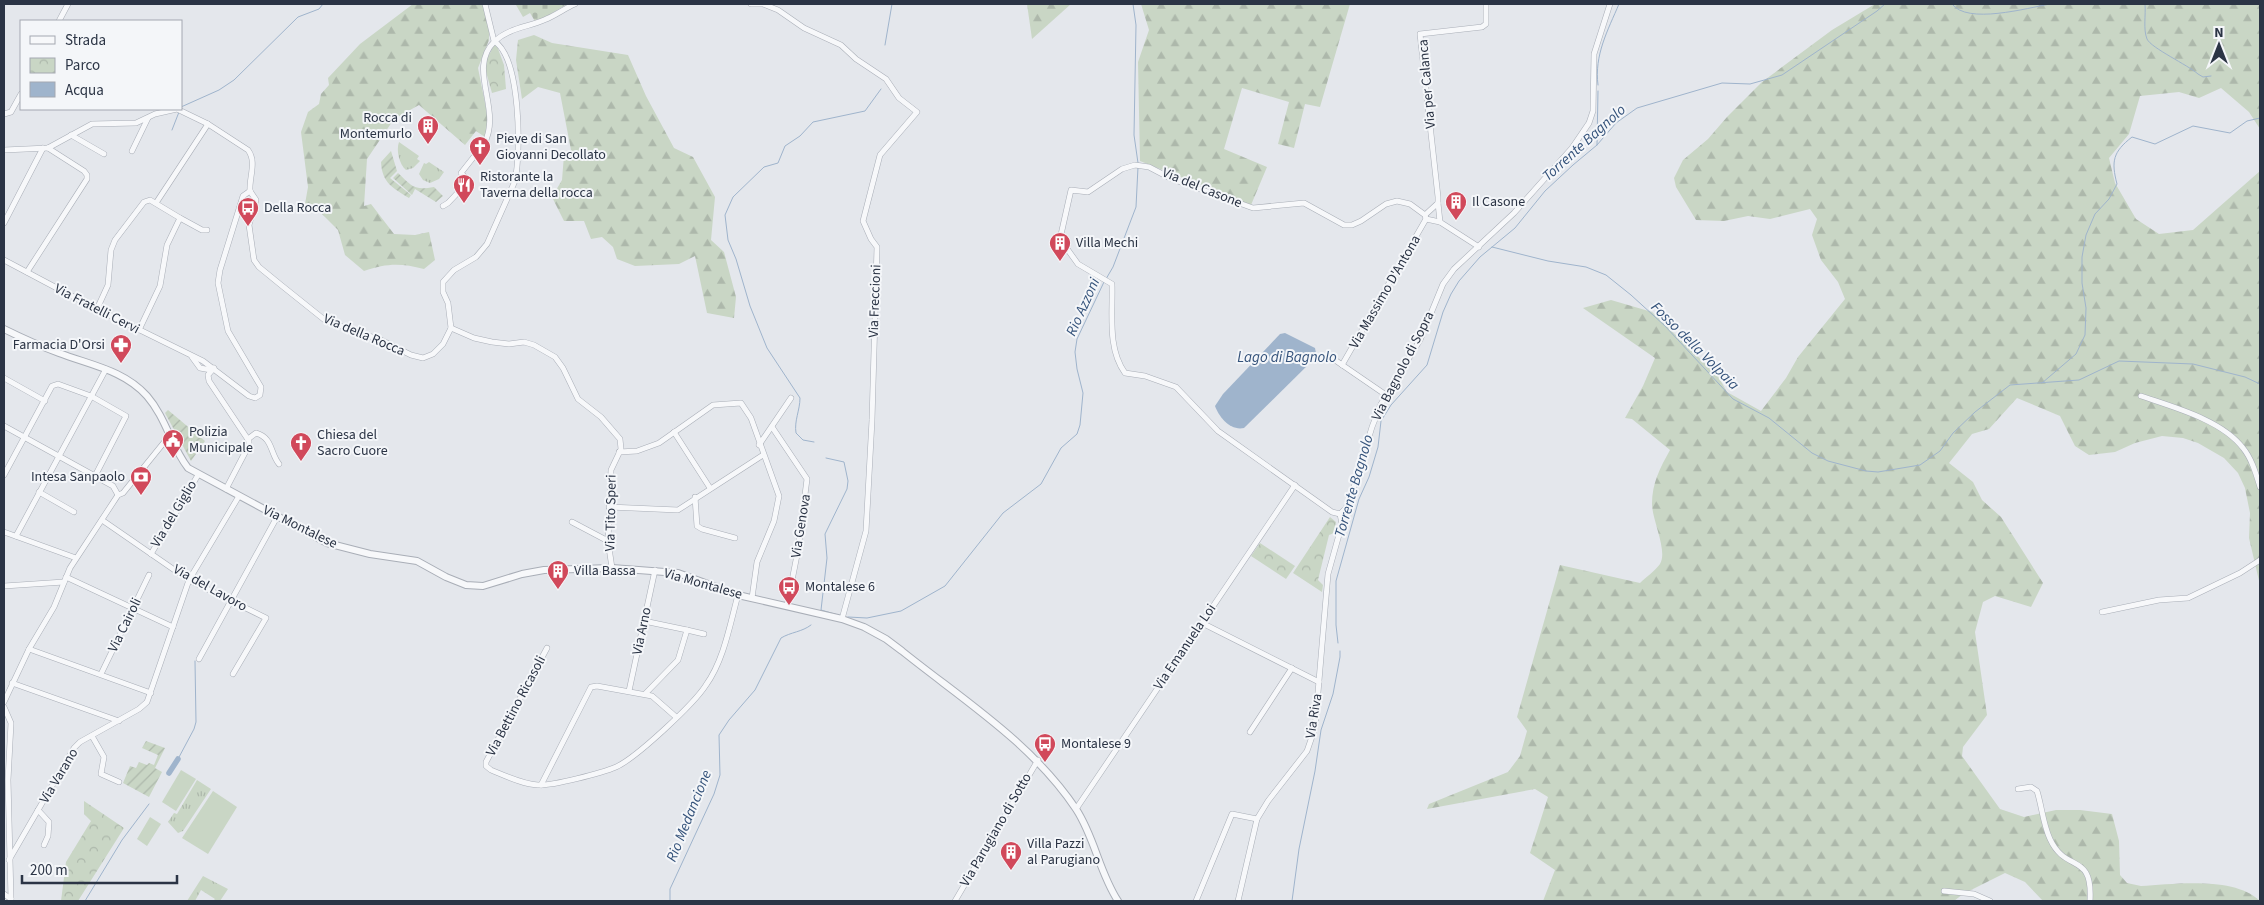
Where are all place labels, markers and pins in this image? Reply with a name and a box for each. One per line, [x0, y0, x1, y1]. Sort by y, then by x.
place label: Rocca di Montemurlo [340, 108, 412, 144]
building icon: Rocca di Montemurlo [416, 114, 440, 145]
place label: Pieve di San Giovanni Decollato [496, 129, 606, 165]
church icon: Pieve di San Giovanni Decollato [468, 135, 492, 166]
place label: Ristorante la Taverna della rocca [480, 167, 593, 203]
restaurant icon: Ristorante la Taverna della rocca [452, 173, 476, 204]
building icon: Il Casone [1444, 190, 1468, 221]
place label: Il Casone [1472, 192, 1525, 212]
bus stop icon: Della Rocca [236, 196, 260, 227]
place label: Della Rocca [264, 198, 331, 218]
building icon: Villa Mechi [1048, 231, 1072, 262]
place label: Villa Mechi [1076, 233, 1138, 253]
pharmacy icon: Farmacia D'Orsi [109, 333, 133, 364]
place label: Farmacia D'Orsi [13, 335, 105, 355]
place label: Polizia Municipale [189, 422, 253, 458]
place label: Chiesa del Sacro Cuore [317, 425, 388, 461]
public building icon: Polizia Municipale [161, 428, 185, 459]
church icon: Chiesa del Sacro Cuore [289, 431, 313, 462]
bank icon: Intesa Sanpaolo [129, 465, 153, 496]
place label: Intesa Sanpaolo [31, 467, 125, 487]
building icon: Villa Bassa [546, 559, 570, 590]
place label: Villa Bassa [574, 561, 636, 581]
bus stop icon: Montalese 6 [777, 575, 801, 606]
place label: Montalese 6 [805, 577, 875, 597]
bus stop icon: Montalese 9 [1033, 732, 1057, 763]
place label: Montalese 9 [1061, 734, 1131, 754]
place label: Villa Pazzi al Parugiano [1027, 834, 1100, 870]
building icon: Villa Pazzi al Parugiano [999, 840, 1023, 871]

